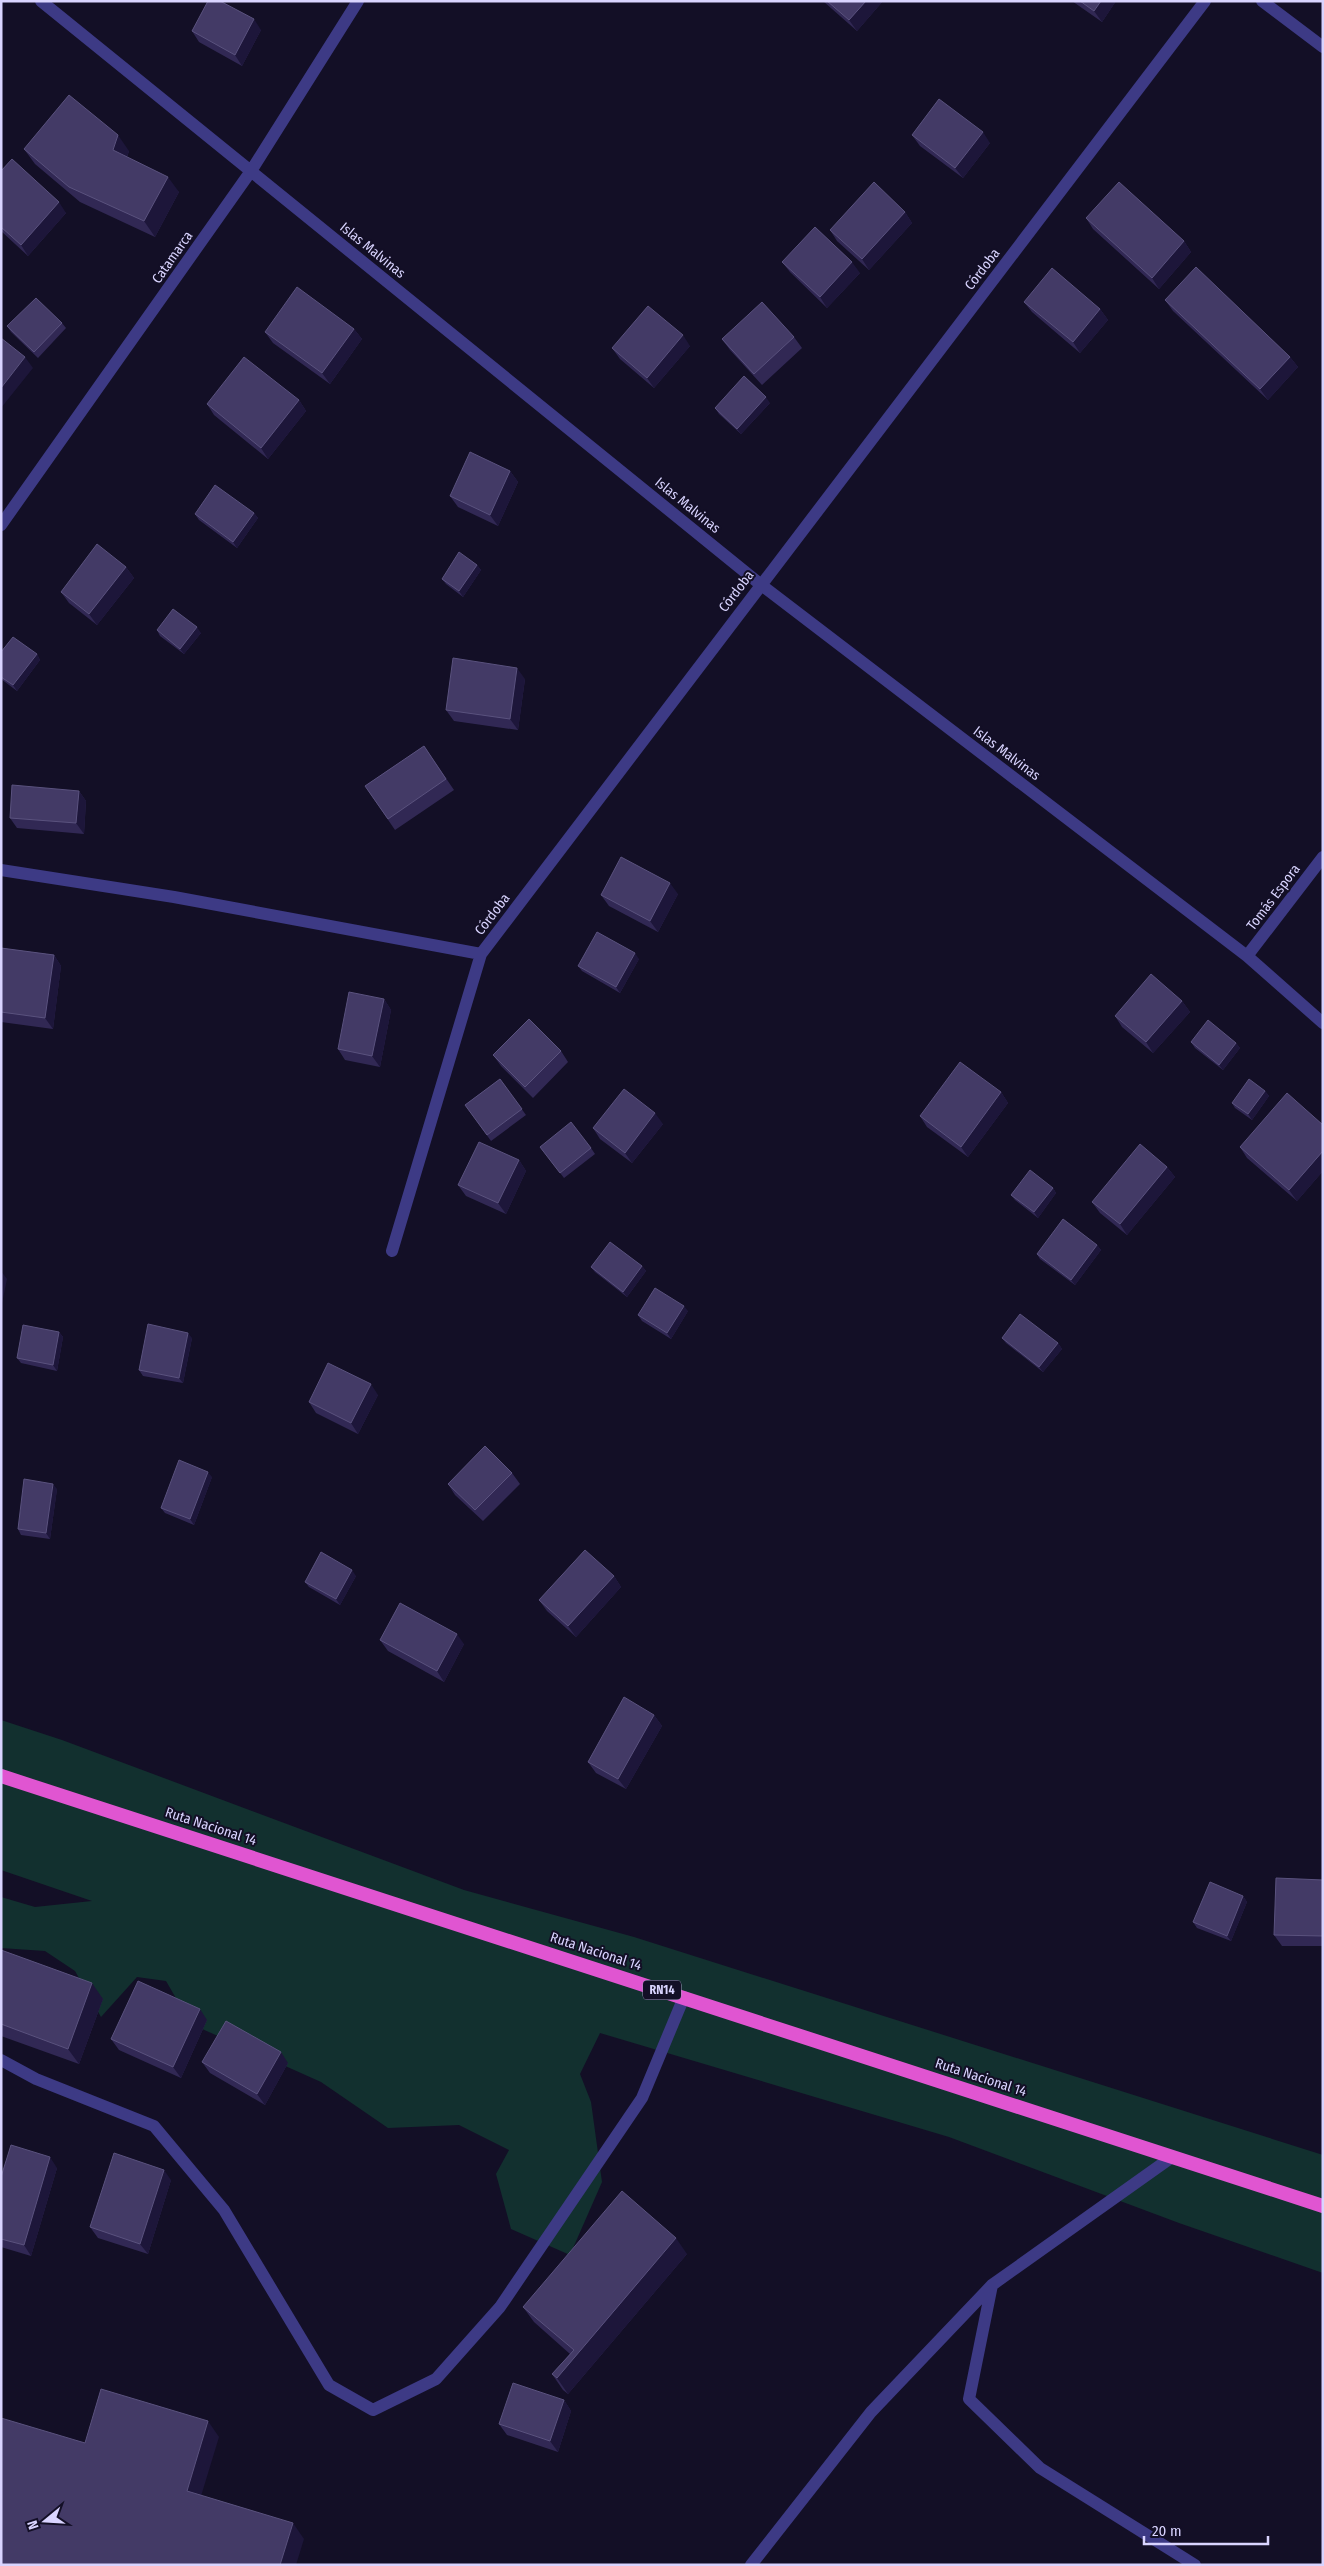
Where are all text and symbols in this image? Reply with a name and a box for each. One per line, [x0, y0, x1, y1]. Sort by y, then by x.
street label: Islas Malvinas [336, 219, 409, 282]
street label: Catamarca [148, 228, 197, 287]
street label: Córdoba [961, 245, 1004, 293]
street label: Islas Malvinas [651, 474, 724, 537]
street label: Córdoba [715, 567, 758, 615]
street label: Islas Malvinas [970, 723, 1044, 784]
street label: Tomás Espora [1243, 861, 1304, 934]
street label: Córdoba [471, 890, 514, 938]
street label: Ruta Nacional 14 [163, 1804, 259, 1849]
street label: Ruta Nacional 14 [548, 1929, 644, 1974]
road number: RN14 [643, 1980, 681, 2000]
street label: Ruta Nacional 14 [933, 2055, 1029, 2100]
north arrow [20, 2496, 70, 2546]
scale bar [1144, 2514, 1268, 2546]
text: N [24, 2518, 42, 2531]
text: 20 m [1152, 2522, 1182, 2540]

